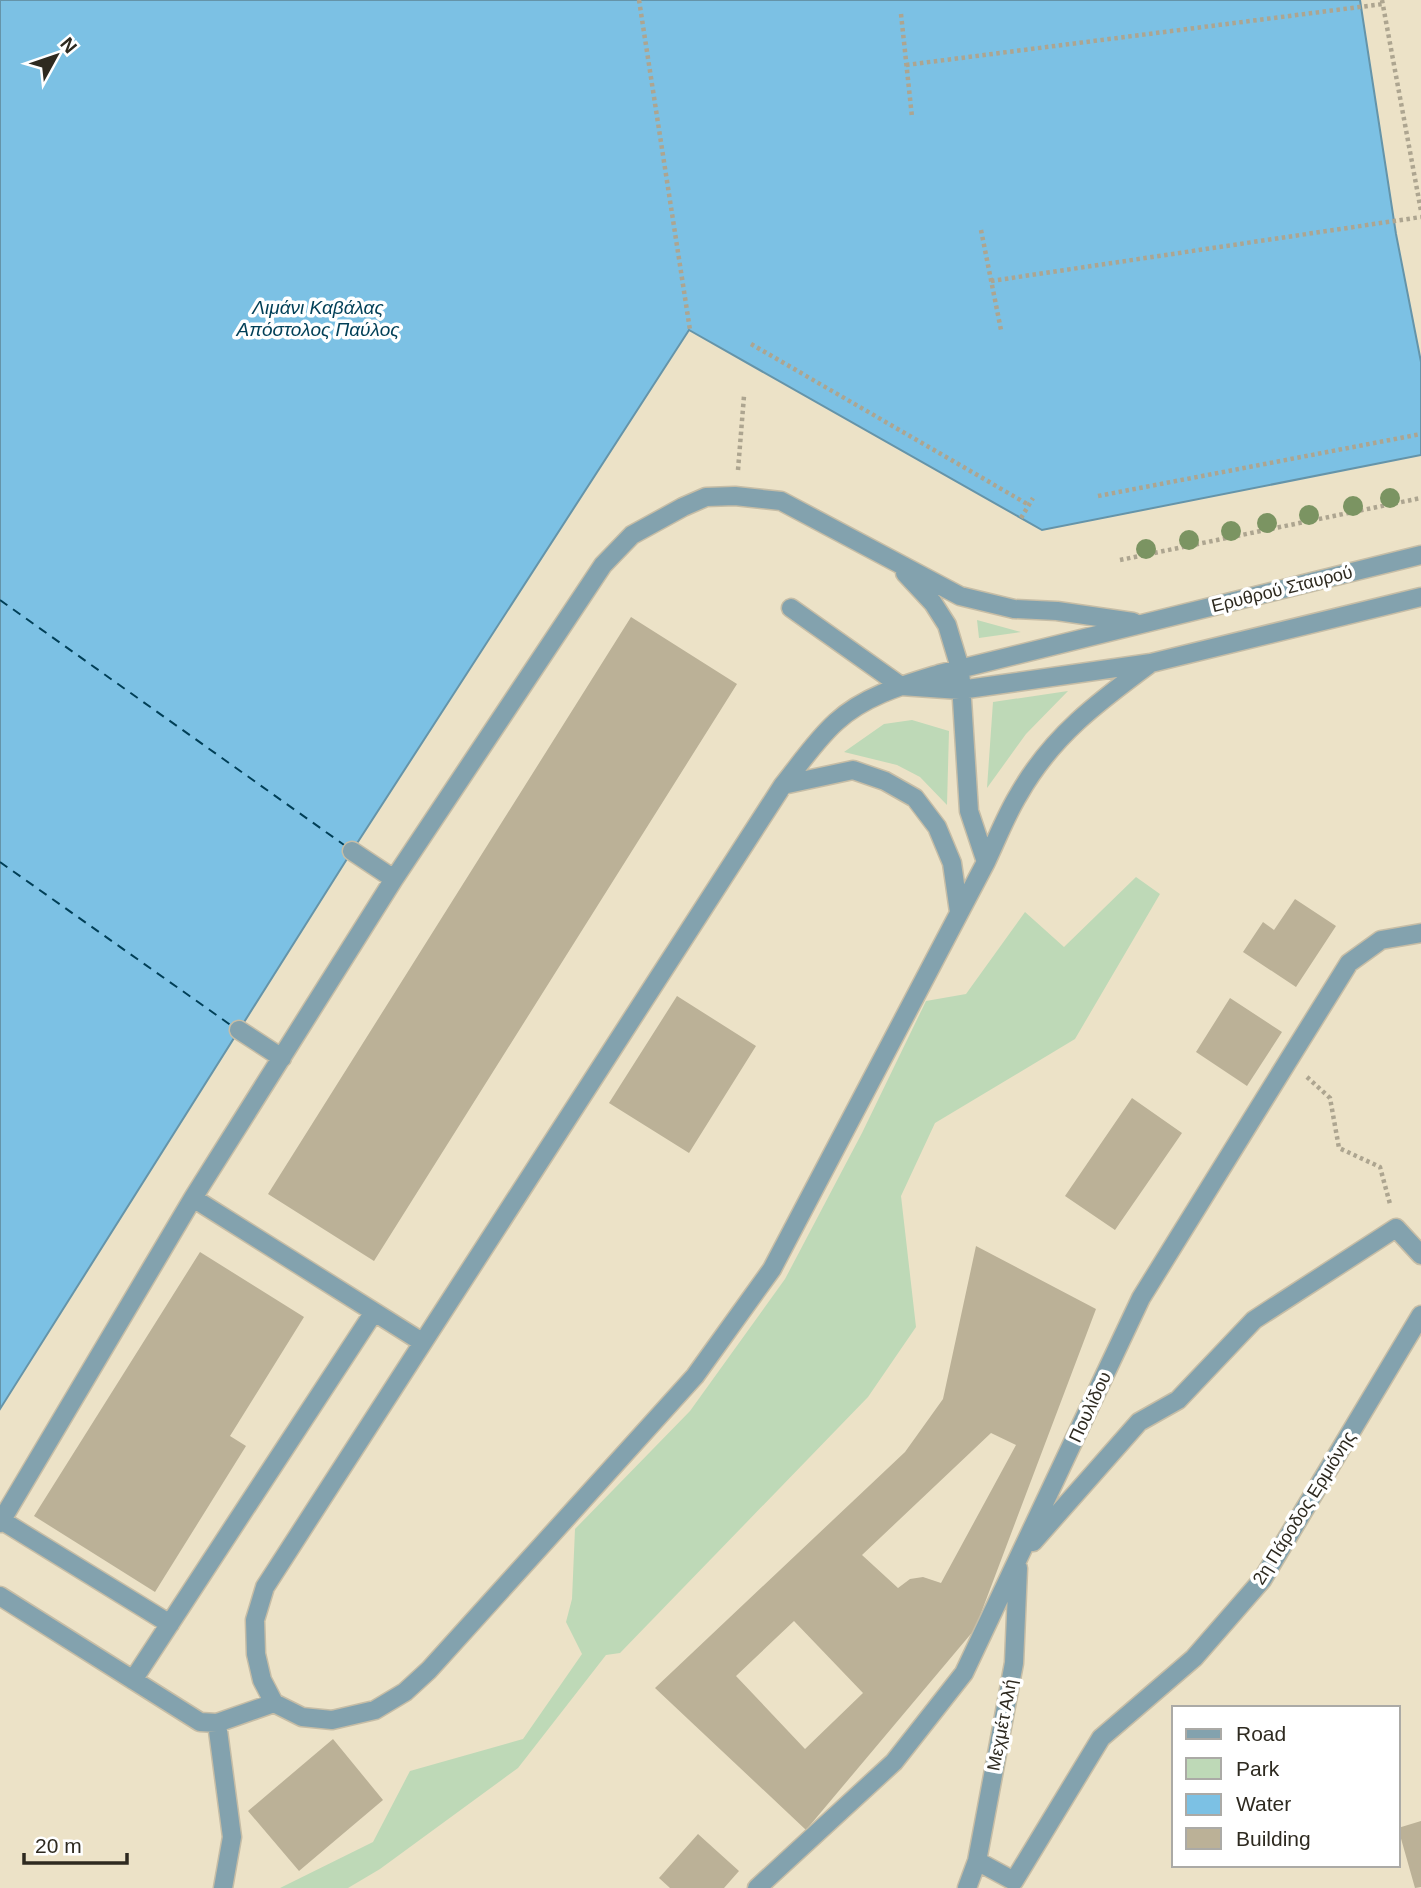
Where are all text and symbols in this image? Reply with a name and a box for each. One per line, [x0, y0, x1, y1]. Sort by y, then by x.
north arrow [21, 21, 91, 91]
text: N [56, 33, 81, 57]
water label: Λιμάνι Καβάλας Απόστολος Παύλος [236, 297, 400, 340]
street label: Ερυθρού Σταυρού [1209, 562, 1355, 616]
street label: Πουλίδου [1065, 1368, 1115, 1446]
street label: 2η Πάροδος Ερμιόνης [1249, 1428, 1359, 1588]
street label: Μεχμέτ Αλή [983, 1677, 1021, 1773]
legend [1172, 1706, 1400, 1867]
text: Road [1236, 1722, 1286, 1745]
text: Park [1236, 1757, 1280, 1780]
text: Water [1236, 1792, 1291, 1815]
scale bar [24, 1822, 128, 1866]
text: Building [1236, 1827, 1311, 1850]
text: 20 m [35, 1834, 82, 1857]

